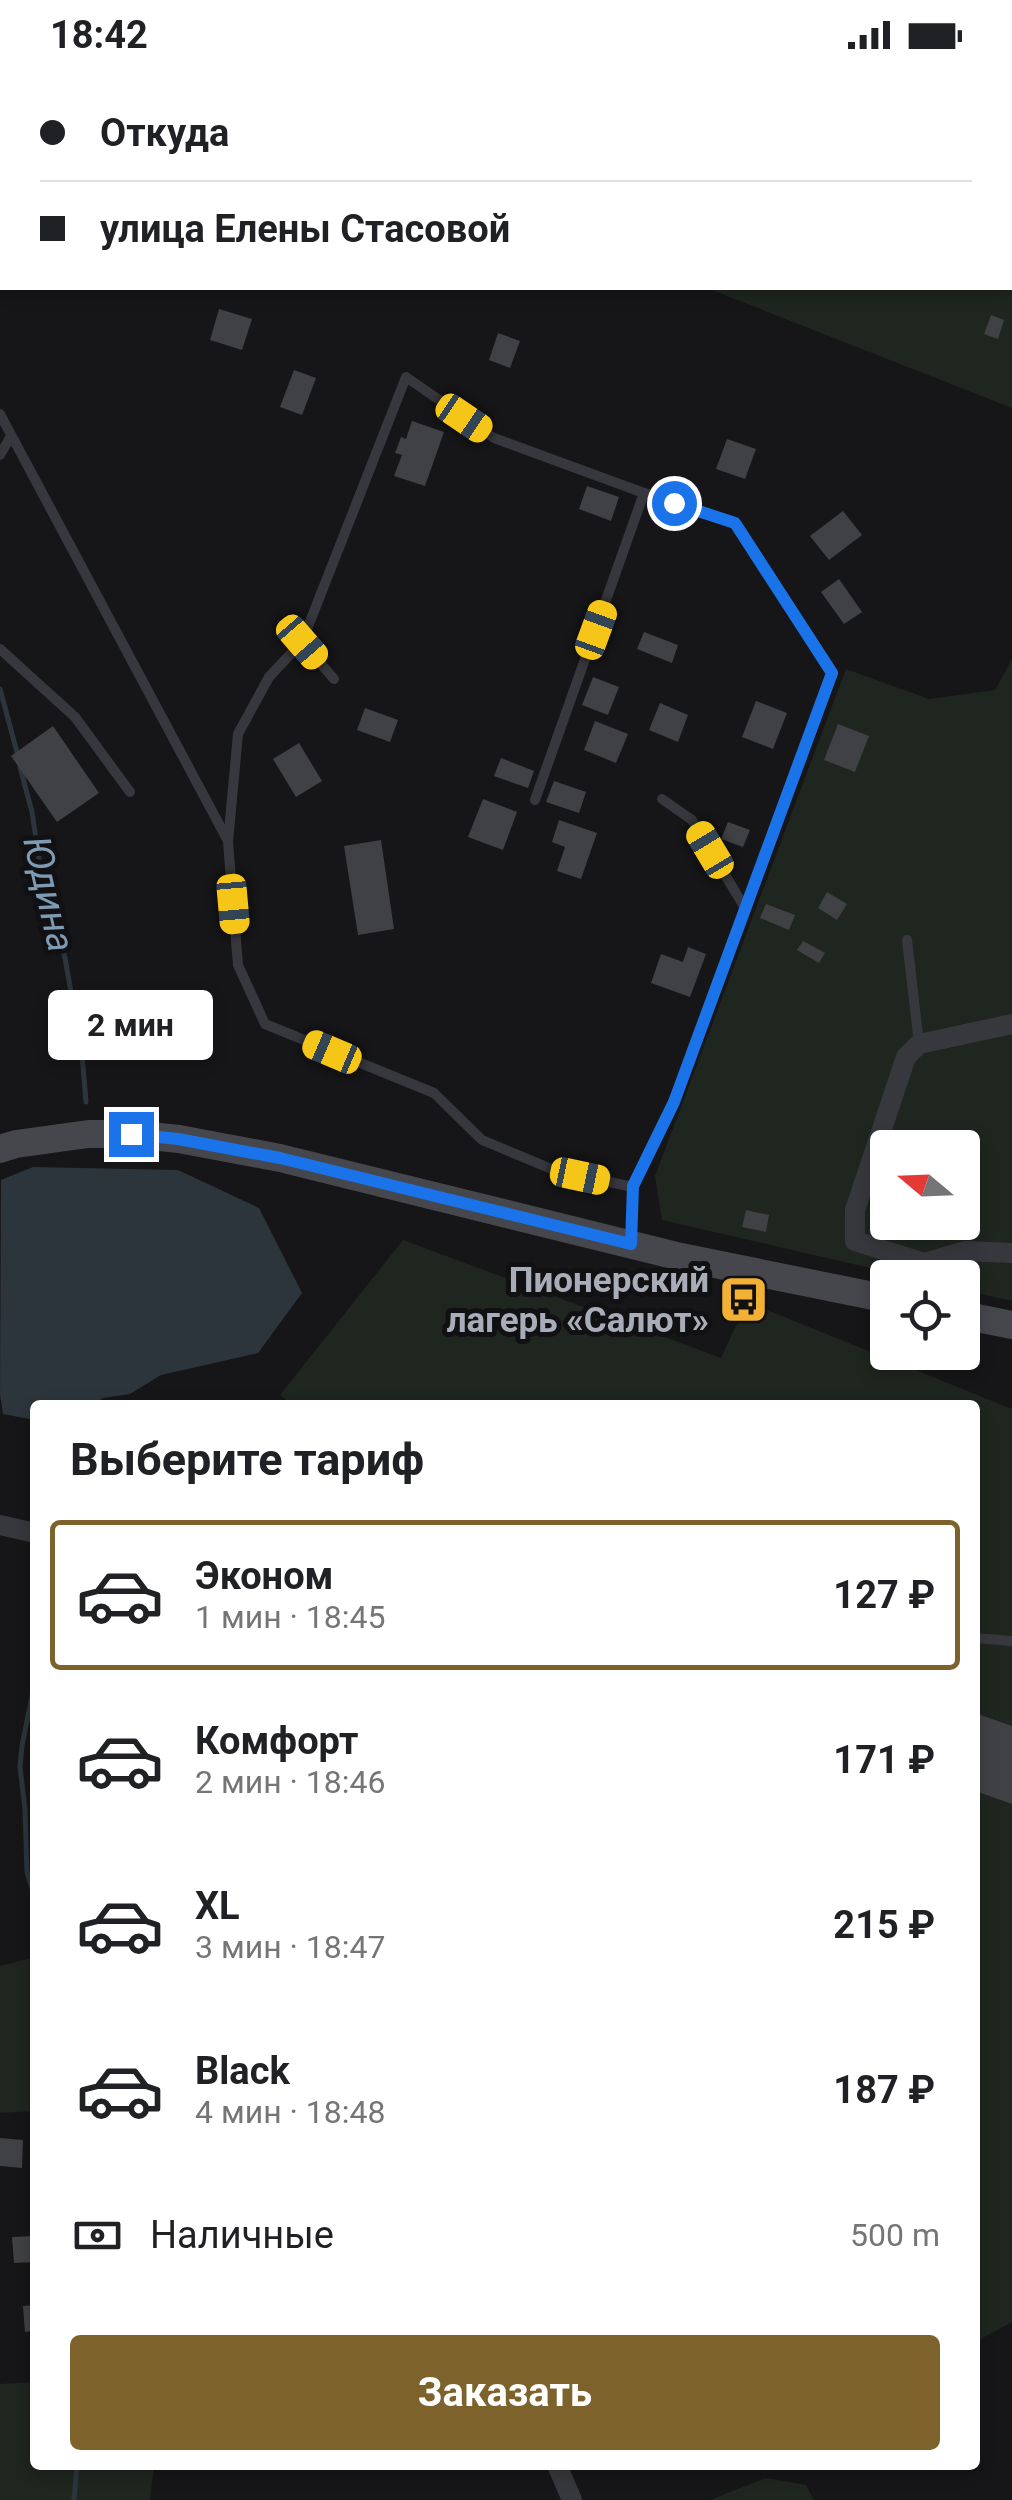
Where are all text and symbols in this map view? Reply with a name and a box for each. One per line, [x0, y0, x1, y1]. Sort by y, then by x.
text: 18:42 [50, 13, 148, 57]
text: Откуда [100, 111, 229, 155]
text: улица Елены Стасовой [100, 207, 510, 251]
car [431, 389, 497, 447]
route start [652, 481, 697, 526]
car [572, 597, 620, 663]
car [271, 610, 333, 674]
car [682, 817, 738, 883]
water label: Юдина [14, 832, 84, 956]
car [215, 873, 251, 935]
callout: 2 мин [48, 989, 214, 1059]
text: 2 мин [87, 1006, 174, 1044]
car [299, 1026, 365, 1078]
route end [109, 1112, 154, 1157]
north arrow [870, 1130, 980, 1240]
map controls [870, 1130, 980, 1370]
car [548, 1155, 612, 1197]
place label: Пионерский лагерь «Салют» [447, 1260, 709, 1341]
button: locate [870, 1260, 980, 1370]
bus stop icon: Пионерский лагерь «Салют» [718, 1274, 770, 1326]
text: Выберите тариф [70, 1433, 424, 1486]
icon: car [75, 1550, 165, 1640]
text: Эконом [195, 1554, 333, 1598]
text: 127 ₽ [833, 1573, 935, 1617]
text: 1 мин · 18:45 [195, 1598, 386, 1636]
icon: car [75, 1715, 165, 1805]
text: Комфорт [195, 1719, 358, 1763]
text: 171 ₽ [833, 1738, 935, 1782]
text: 2 мин · 18:46 [195, 1763, 386, 1801]
icon: car [75, 1880, 165, 1970]
text: XL [195, 1884, 240, 1928]
text: 215 ₽ [833, 1903, 935, 1947]
text: 3 мин · 18:47 [195, 1928, 386, 1966]
icon: car [75, 2045, 165, 2135]
text: Black [195, 2049, 290, 2093]
text: 187 ₽ [833, 2068, 935, 2112]
text: 4 мин · 18:48 [195, 2093, 386, 2131]
icon: cash [70, 2208, 125, 2263]
text: Наличные [150, 2213, 334, 2257]
text: 500 m [850, 2216, 940, 2254]
button: Заказать [70, 2335, 940, 2450]

